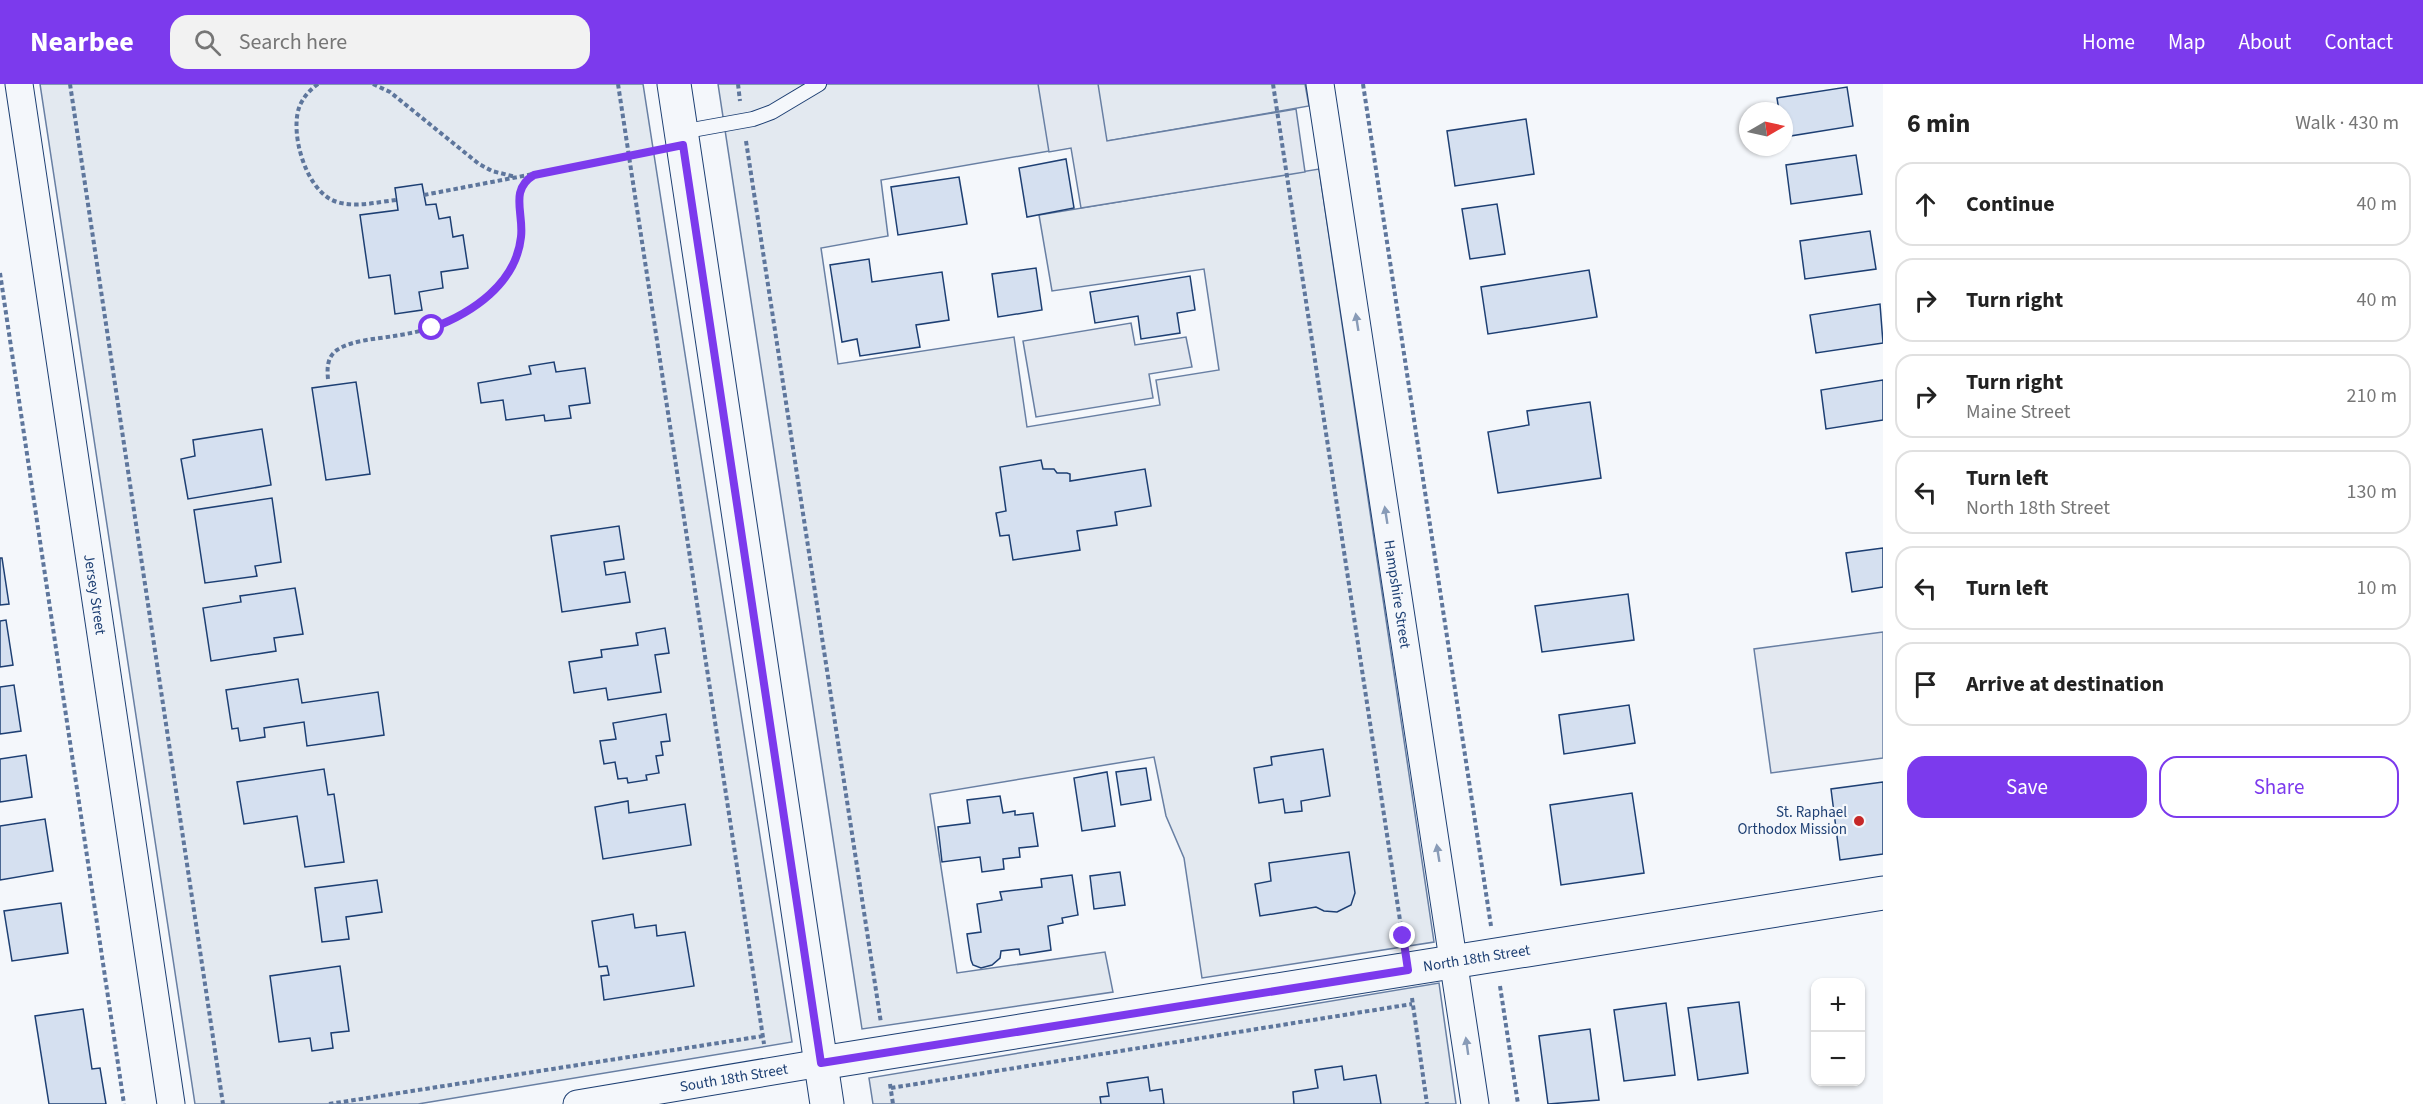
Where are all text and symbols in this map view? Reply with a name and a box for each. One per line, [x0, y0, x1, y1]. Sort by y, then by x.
search box [170, 15, 590, 69]
text: Nearbee [30, 22, 134, 62]
icon: search [191, 26, 224, 59]
text: Search here [239, 26, 347, 58]
text: Home [2082, 27, 2135, 57]
text: Map [2168, 27, 2206, 57]
text: About [2239, 27, 2291, 57]
text: Contact [2324, 27, 2393, 57]
north arrow [1739, 102, 1793, 156]
text: 6 min [1907, 105, 1970, 142]
text: Walk · 430 m [2295, 109, 2399, 137]
icon: ahead [1909, 188, 1942, 221]
text: Continue [1966, 188, 2055, 220]
text: 40 m [2357, 190, 2397, 218]
icon: right [1909, 284, 1942, 317]
text: Turn right [1966, 284, 2063, 316]
text: 40 m [2357, 286, 2397, 314]
one-way arrow [1352, 313, 1361, 332]
route start [418, 314, 444, 340]
text: Turn right [1966, 366, 2063, 398]
icon: right [1909, 380, 1942, 413]
text: 210 m [2347, 382, 2397, 410]
text: Maine Street [1966, 398, 2071, 426]
text: Turn left [1966, 462, 2048, 494]
icon: left [1909, 476, 1942, 509]
text: 130 m [2347, 478, 2397, 506]
text: North 18th Street [1966, 494, 2110, 522]
one-way arrow [1382, 506, 1391, 525]
street label: Hampshire Street [1378, 539, 1416, 650]
street label: Jersey Street [78, 553, 111, 636]
icon: left [1909, 572, 1942, 605]
text: Turn left [1966, 572, 2048, 604]
text: 10 m [2357, 574, 2397, 602]
icon: arrive [1909, 668, 1942, 701]
text: Arrive at destination [1966, 668, 2164, 700]
button: Save [1907, 756, 2147, 818]
button: Share [2159, 756, 2399, 818]
place label: St. Raphael Orthodox Mission [1737, 802, 1847, 840]
marker: St. Raphael Orthodox Mission [1852, 814, 1866, 828]
one-way arrow [1433, 844, 1442, 863]
route end [1389, 922, 1415, 948]
street label: North 18th Street [1422, 940, 1532, 977]
map controls [1811, 978, 1865, 1086]
button: + [1811, 978, 1865, 1032]
button: − [1811, 1032, 1865, 1086]
one-way arrow [1462, 1037, 1471, 1056]
street label: South 18th Street [678, 1059, 790, 1098]

